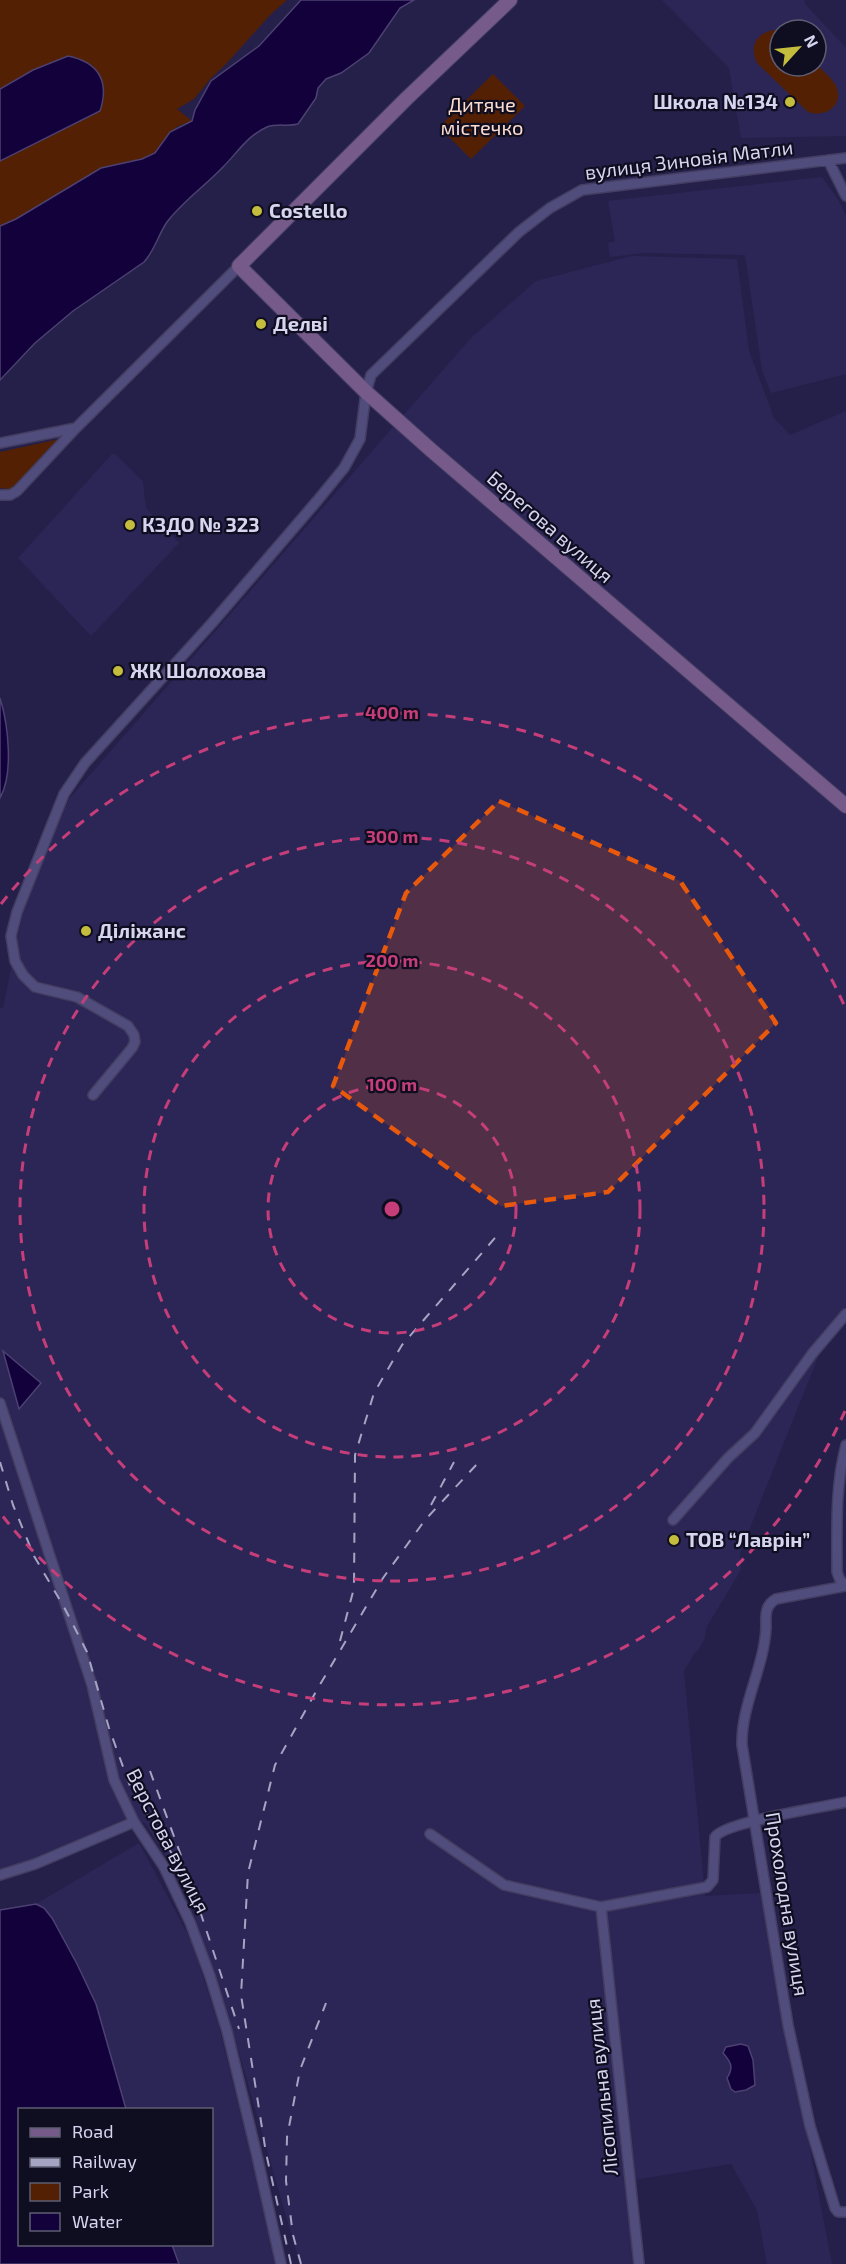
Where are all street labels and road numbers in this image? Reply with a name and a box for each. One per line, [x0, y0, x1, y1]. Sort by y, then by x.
street label: вулиця Зиновія Матли [583, 134, 795, 185]
street label: Берегова вулиця [482, 465, 619, 588]
street label: Верстова вулиця [121, 1764, 216, 1917]
street label: Прохолодна вулиця [761, 1810, 814, 1998]
street label: Лісопильна вулиця [580, 1997, 623, 2177]

